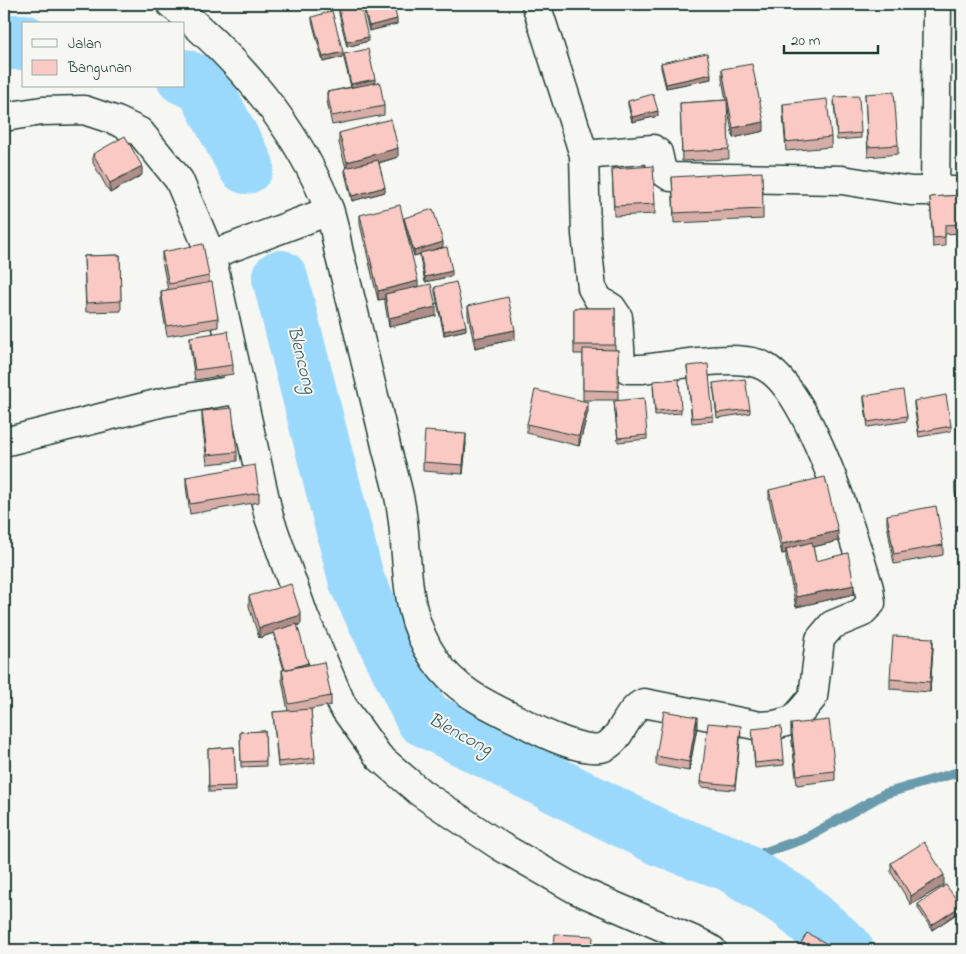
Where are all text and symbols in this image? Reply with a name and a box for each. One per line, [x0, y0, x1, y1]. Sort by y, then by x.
legend [22, 22, 185, 88]
scale bar [784, 22, 877, 54]
text: 20 m [791, 30, 821, 52]
text: Jalan [68, 33, 101, 55]
text: Bangunan [67, 57, 132, 80]
water label: Blencong [279, 323, 323, 397]
water label: Blencong [423, 707, 497, 764]

